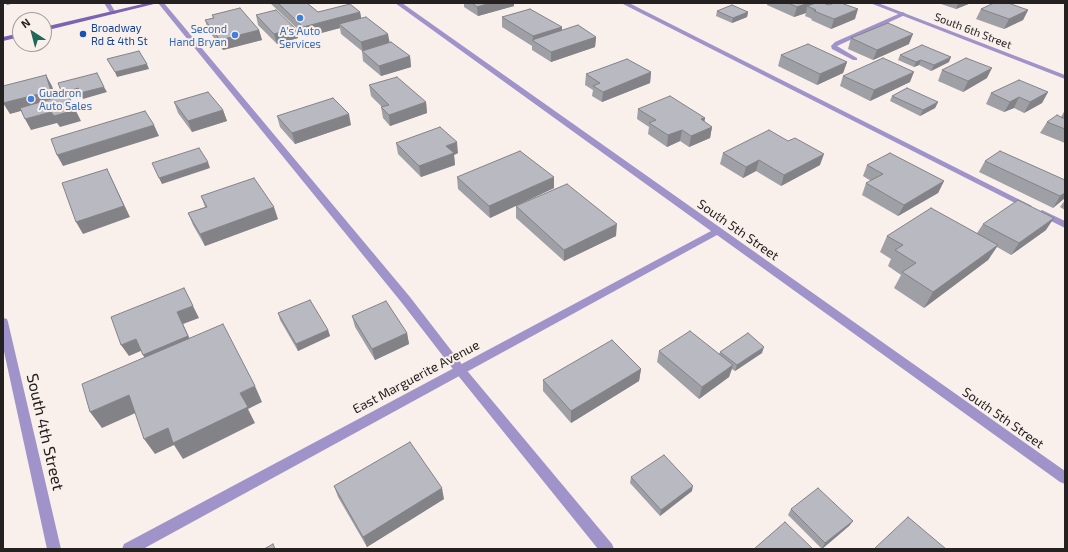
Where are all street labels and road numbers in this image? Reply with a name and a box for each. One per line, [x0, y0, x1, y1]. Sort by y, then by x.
street label: South 6th Street [933, 10, 1013, 52]
street label: South 5th Street [694, 196, 782, 264]
street label: East Marguerite Avenue [350, 337, 482, 417]
street label: South 4th Street [22, 372, 68, 492]
street label: South 5th Street [959, 384, 1047, 452]

